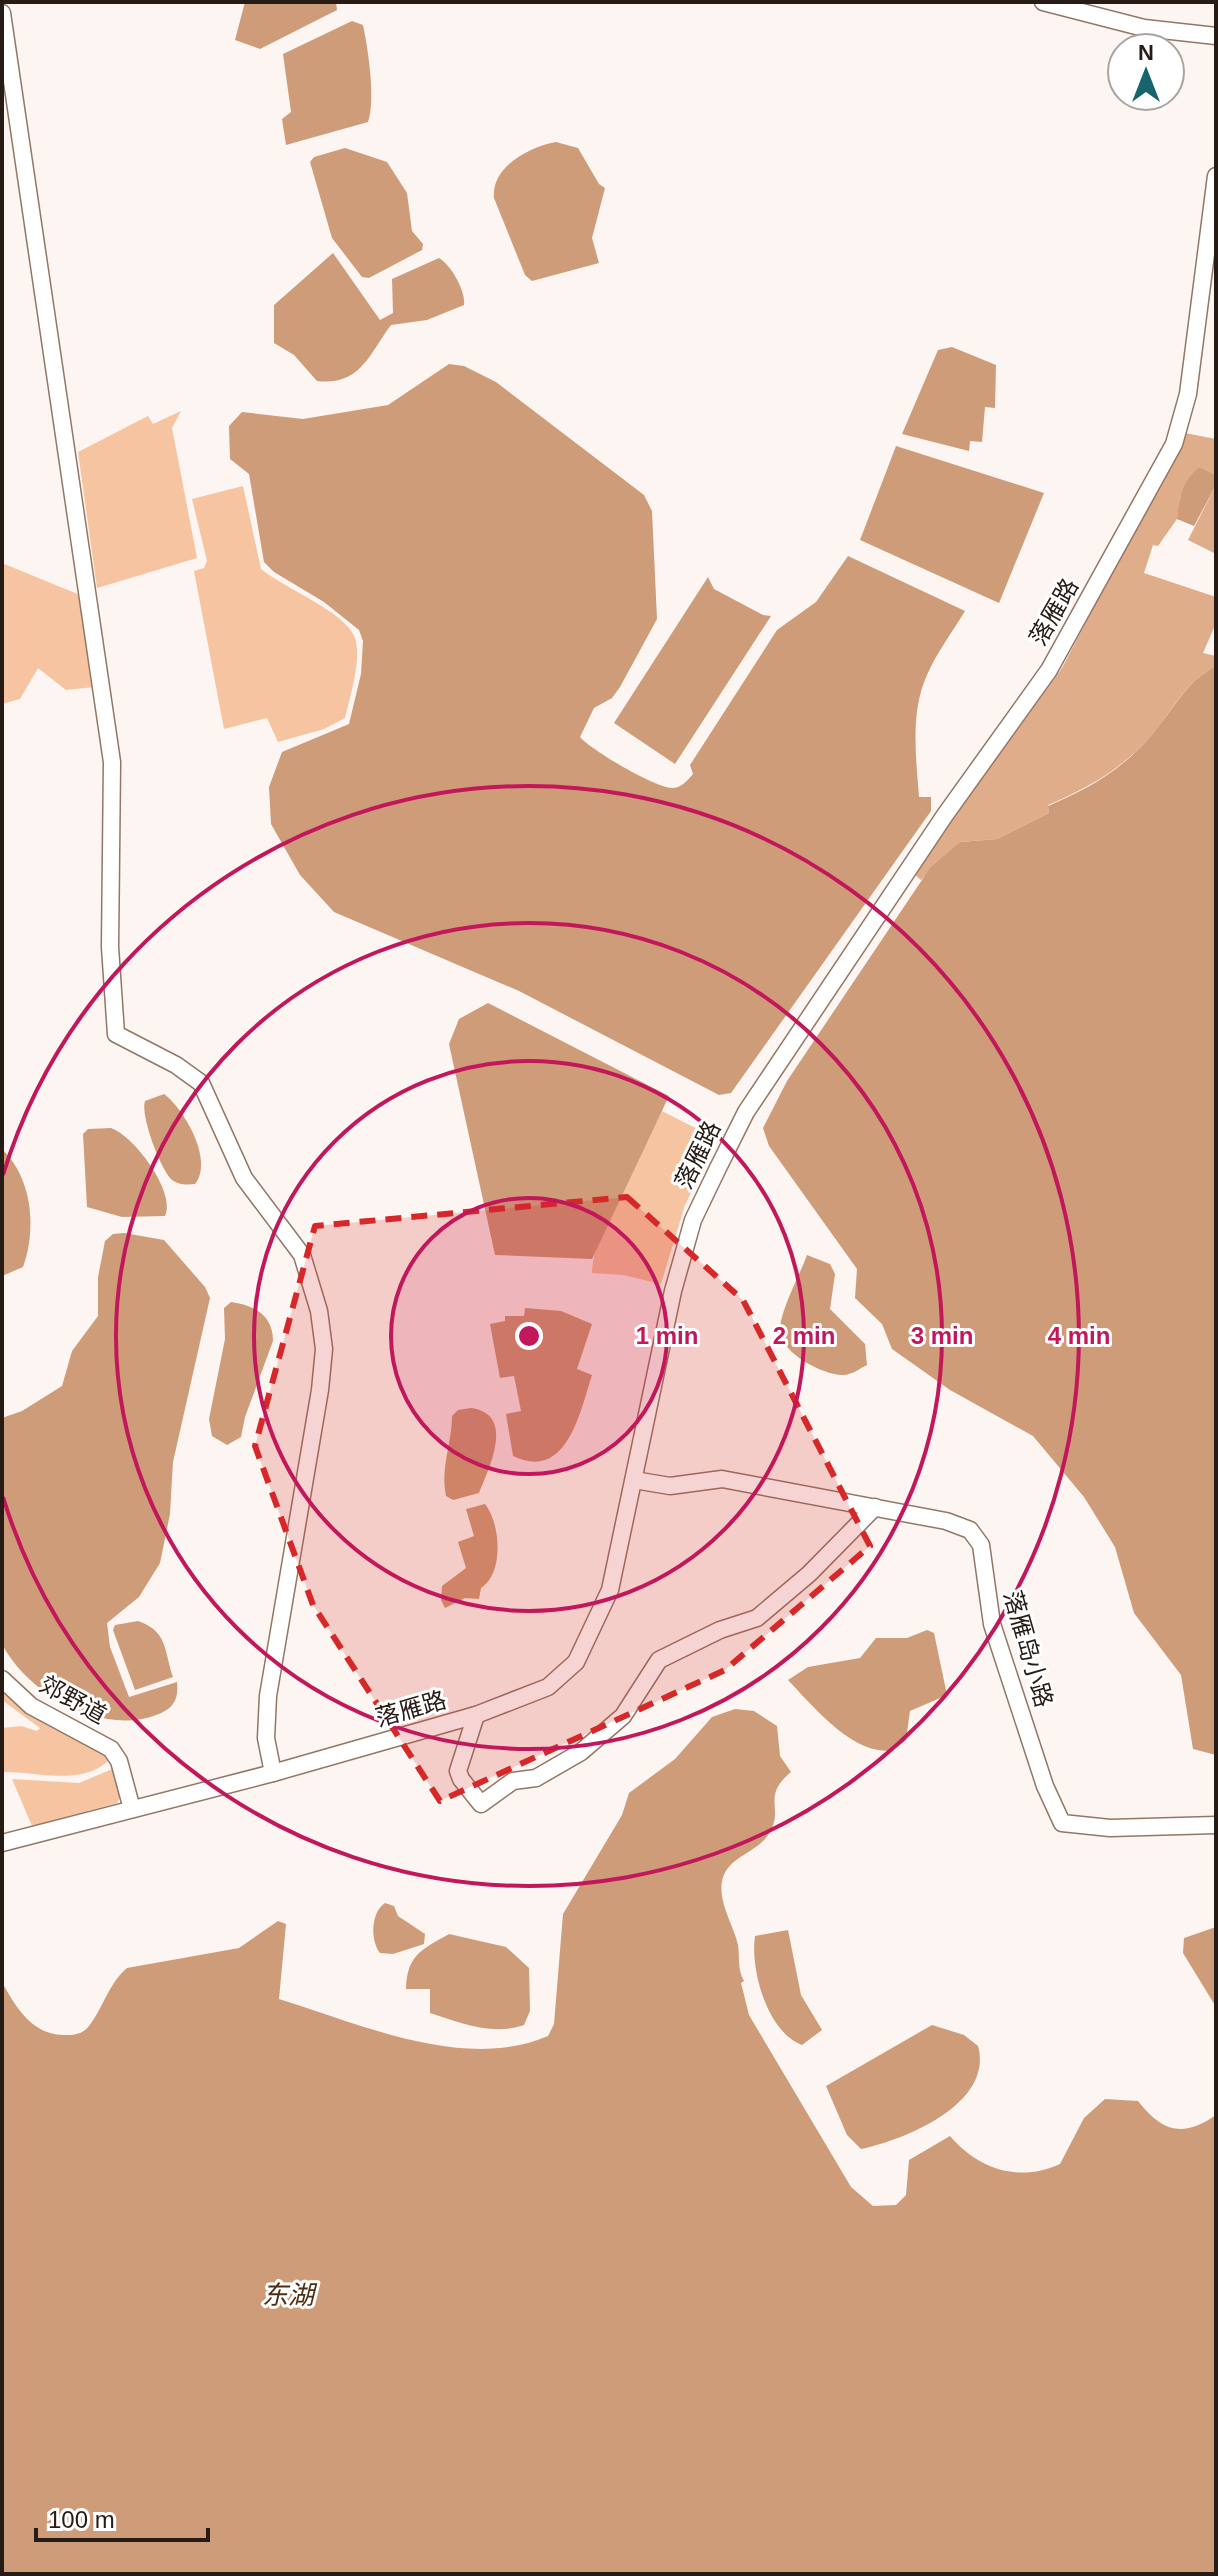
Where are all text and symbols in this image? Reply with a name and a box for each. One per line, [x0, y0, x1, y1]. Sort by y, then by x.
north arrow [1106, 32, 1186, 112]
text: N [1138, 40, 1154, 65]
street label: 落雁路 [1024, 574, 1083, 650]
street label: 落雁路 [670, 1117, 725, 1193]
centre of rings [515, 1322, 543, 1350]
text: 1 min [636, 1322, 698, 1349]
text: 2 min [773, 1322, 835, 1349]
text: 3 min [911, 1322, 973, 1349]
text: 4 min [1048, 1322, 1110, 1349]
street label: 落雁岛小路 [999, 1587, 1058, 1710]
street label: 郊野道 [35, 1670, 111, 1729]
street label: 落雁路 [373, 1686, 449, 1731]
water label: 东湖 [262, 2280, 318, 2310]
scale bar [36, 2492, 208, 2542]
text: 100 m [48, 2506, 115, 2533]

